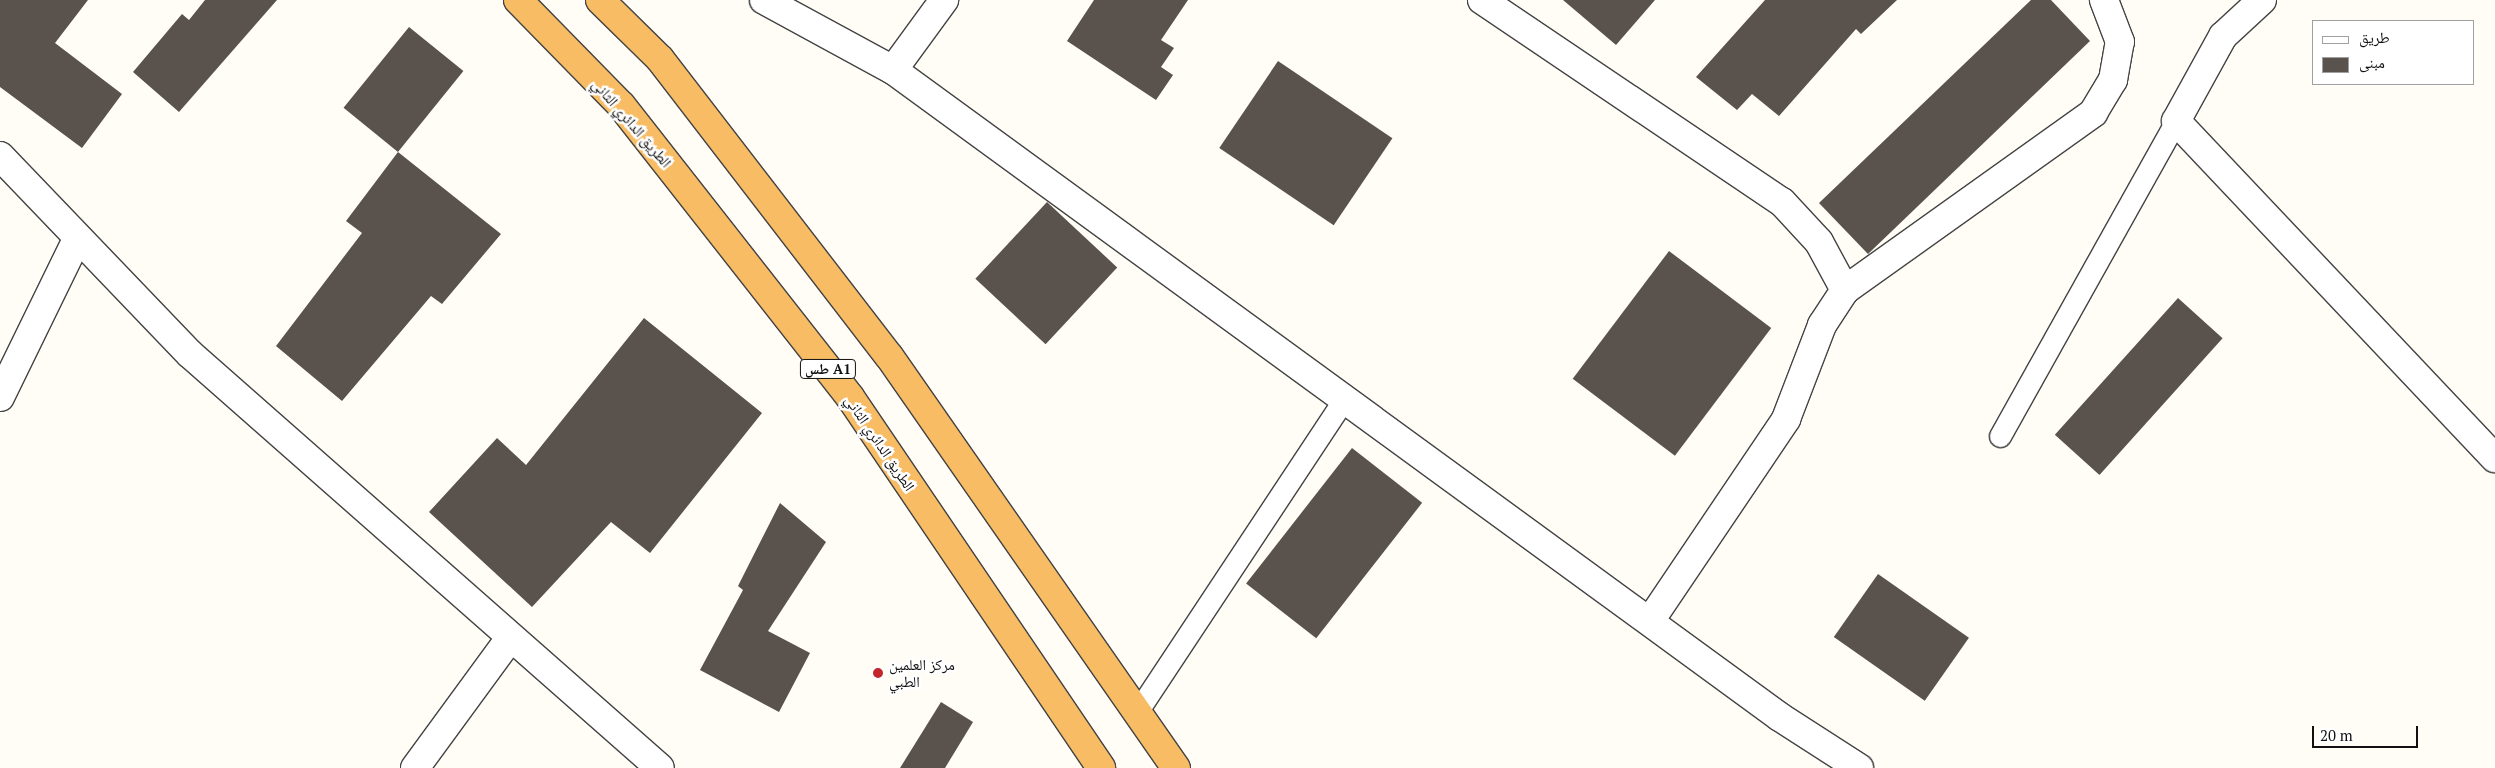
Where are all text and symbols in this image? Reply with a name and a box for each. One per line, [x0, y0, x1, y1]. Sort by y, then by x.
legend [2312, 20, 2475, 85]
text: طريق [2359, 27, 2390, 47]
text: مبنى [2359, 52, 2385, 72]
street label: الطريق الدائري الثاني [589, 75, 675, 171]
road number: طس A1 [799, 358, 857, 380]
street label: الطريق الدائري الثاني [841, 392, 919, 494]
place label: مركز العلمين الطبي [889, 655, 955, 690]
marker: مركز العلمين الطبي [871, 666, 885, 680]
scale bar [2315, 716, 2421, 748]
text: 20 m [2320, 725, 2353, 745]

